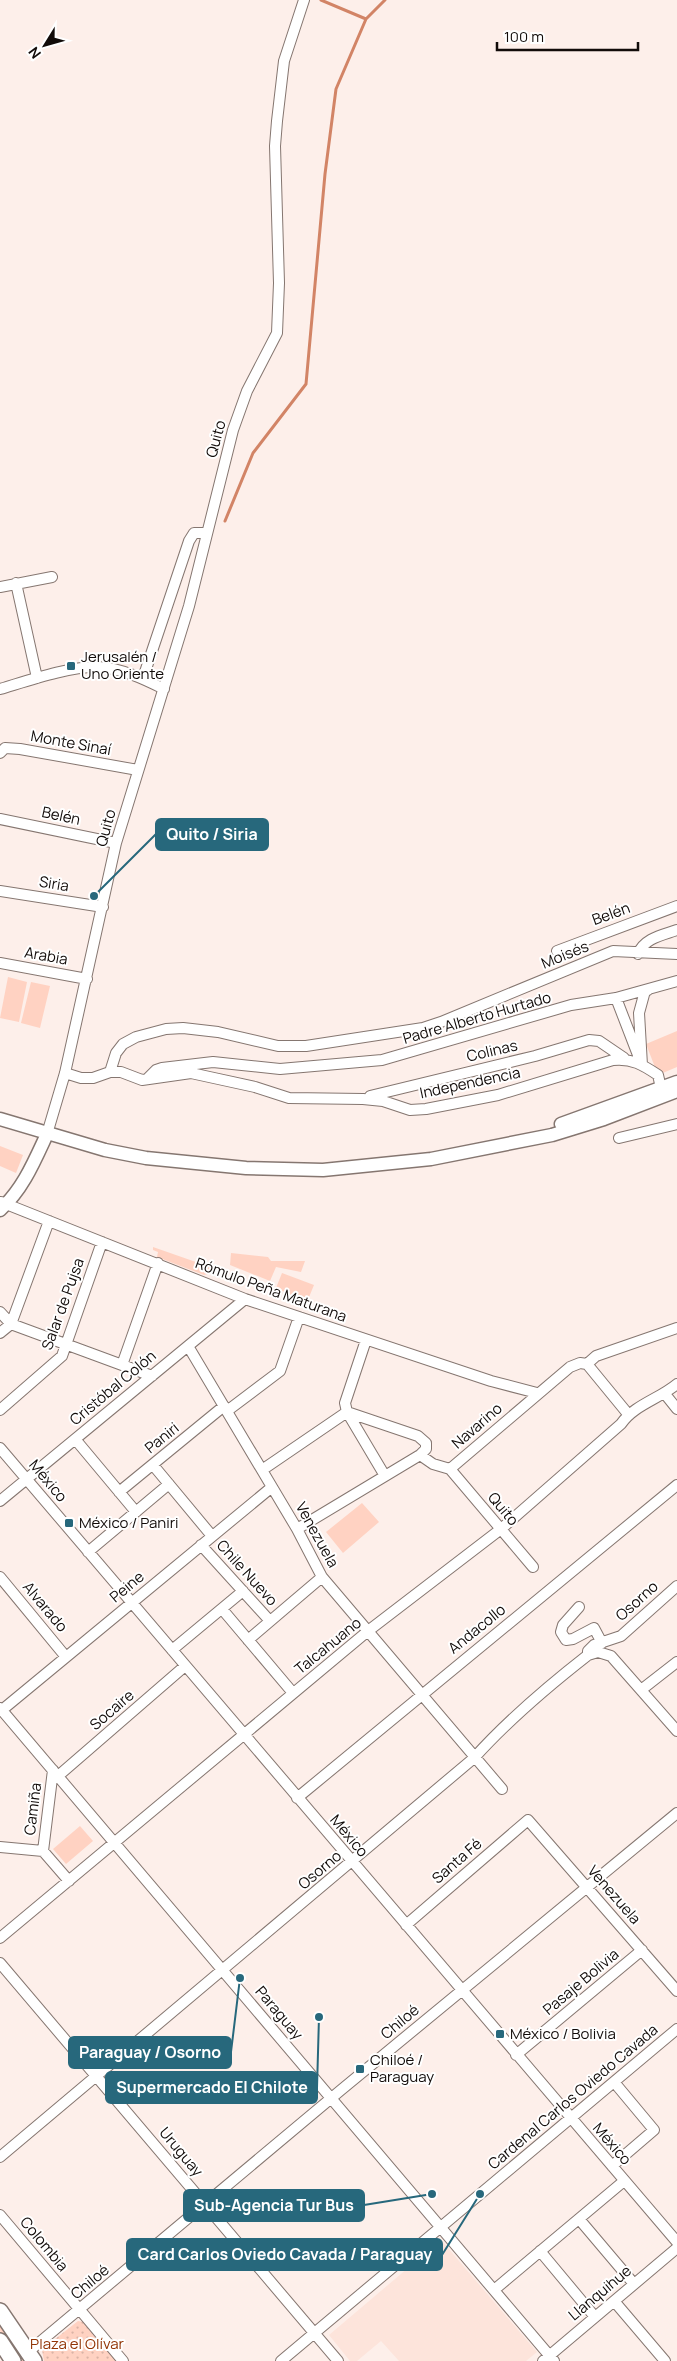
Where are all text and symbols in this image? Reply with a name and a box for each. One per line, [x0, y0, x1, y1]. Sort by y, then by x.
north arrow [20, 20, 70, 70]
scale bar [497, 20, 638, 52]
text: 100 m [504, 26, 544, 47]
text: N [24, 43, 45, 63]
street label: Quito [200, 418, 231, 460]
place label: Jerusalén / Uno Oriente [81, 646, 164, 684]
marker: Jerusalén / Uno Oriente [65, 660, 77, 672]
street label: Monte Sinaí [29, 725, 113, 760]
street label: Belén [40, 801, 82, 830]
street label: Quito [90, 807, 121, 849]
callout: Quito / Siria [156, 819, 268, 850]
text: Quito / Siria [166, 823, 258, 845]
street label: Siria [38, 871, 71, 896]
street label: Belén [589, 897, 633, 930]
street label: Moisés [538, 935, 592, 974]
street label: Arabia [23, 941, 69, 970]
street label: Padre Alberto Hurtado [400, 986, 554, 1049]
street label: Colinas [464, 1034, 520, 1067]
street label: Independencia [418, 1062, 522, 1103]
street label: Rómulo Peña Maturana [192, 1252, 350, 1327]
street label: Salar de Pujsa [36, 1255, 89, 1353]
street label: Cristóbal Colón [65, 1345, 160, 1430]
street label: Navarino [447, 1398, 506, 1453]
street label: Paniri [140, 1417, 183, 1458]
street label: México [24, 1455, 72, 1506]
street label: Quito [483, 1487, 524, 1530]
street label: Venezuela [291, 1498, 344, 1571]
place label: México / Paniri [79, 1512, 179, 1533]
marker: México / Paniri [63, 1517, 75, 1529]
street label: Chile Nuevo [212, 1535, 283, 1610]
street label: Peine [105, 1566, 149, 1607]
street label: Osorno [611, 1576, 663, 1625]
street label: Alvarado [18, 1577, 73, 1636]
street label: Andacollo [443, 1599, 510, 1658]
street label: Talcahuano [290, 1612, 366, 1679]
street label: Socaire [85, 1684, 138, 1735]
street label: Camiña [19, 1782, 46, 1836]
street label: México [325, 1810, 373, 1861]
street label: Santa Fé [427, 1833, 486, 1888]
street label: Osorno [293, 1845, 346, 1894]
street label: Venezuela [583, 1861, 646, 1929]
street label: Pasaje Bolivia [538, 1944, 623, 2020]
street label: Paraguay [251, 1981, 308, 2044]
street label: Chiloé [376, 1999, 424, 2044]
street label: Cardenal Carlos Oviedo Cavada [483, 2019, 662, 2174]
place label: México / Bolivia [510, 2023, 616, 2044]
marker: México / Bolivia [494, 2028, 506, 2040]
callout: Paraguay / Osorno [69, 2037, 231, 2068]
text: Paraguay / Osorno [79, 2041, 221, 2063]
place label: Chiloé / Paraguay [370, 2049, 434, 2087]
marker: Chiloé / Paraguay [354, 2063, 366, 2075]
callout: Supermercado El Chilote [106, 2072, 317, 2103]
text: Supermercado El Chilote [116, 2076, 308, 2098]
street label: México [588, 2118, 637, 2169]
street label: Uruguay [155, 2123, 208, 2181]
callout: Sub-Agencia Tur Bus [184, 2190, 364, 2221]
text: Sub-Agencia Tur Bus [194, 2194, 354, 2216]
street label: Colombia [15, 2212, 73, 2275]
callout: Card Carlos Oviedo Cavada / Paraguay [127, 2239, 442, 2270]
text: Card Carlos Oviedo Cavada / Paraguay [138, 2243, 432, 2265]
street label: Chiloé [66, 2259, 114, 2304]
street label: Llanquihue [564, 2260, 636, 2325]
park label: Plaza el Olívar [30, 2333, 124, 2354]

